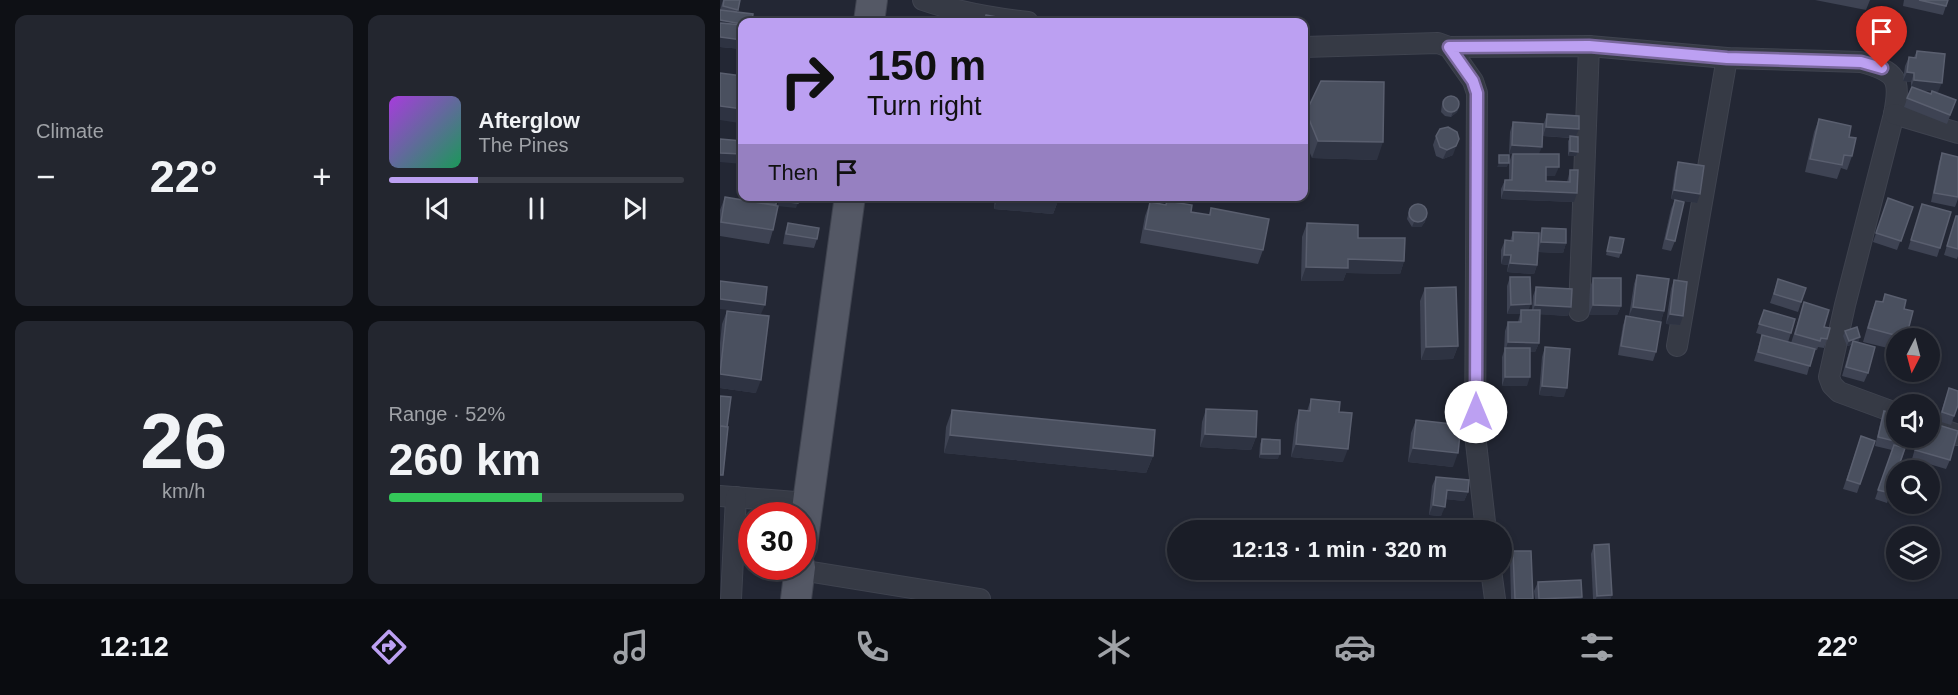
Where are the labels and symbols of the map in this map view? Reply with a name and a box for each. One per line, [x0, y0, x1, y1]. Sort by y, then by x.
pin [1856, 6, 1907, 68]
north arrow [1886, 328, 1940, 382]
position arrow [1444, 380, 1508, 444]
speed limit sign: 30 [738, 502, 816, 580]

